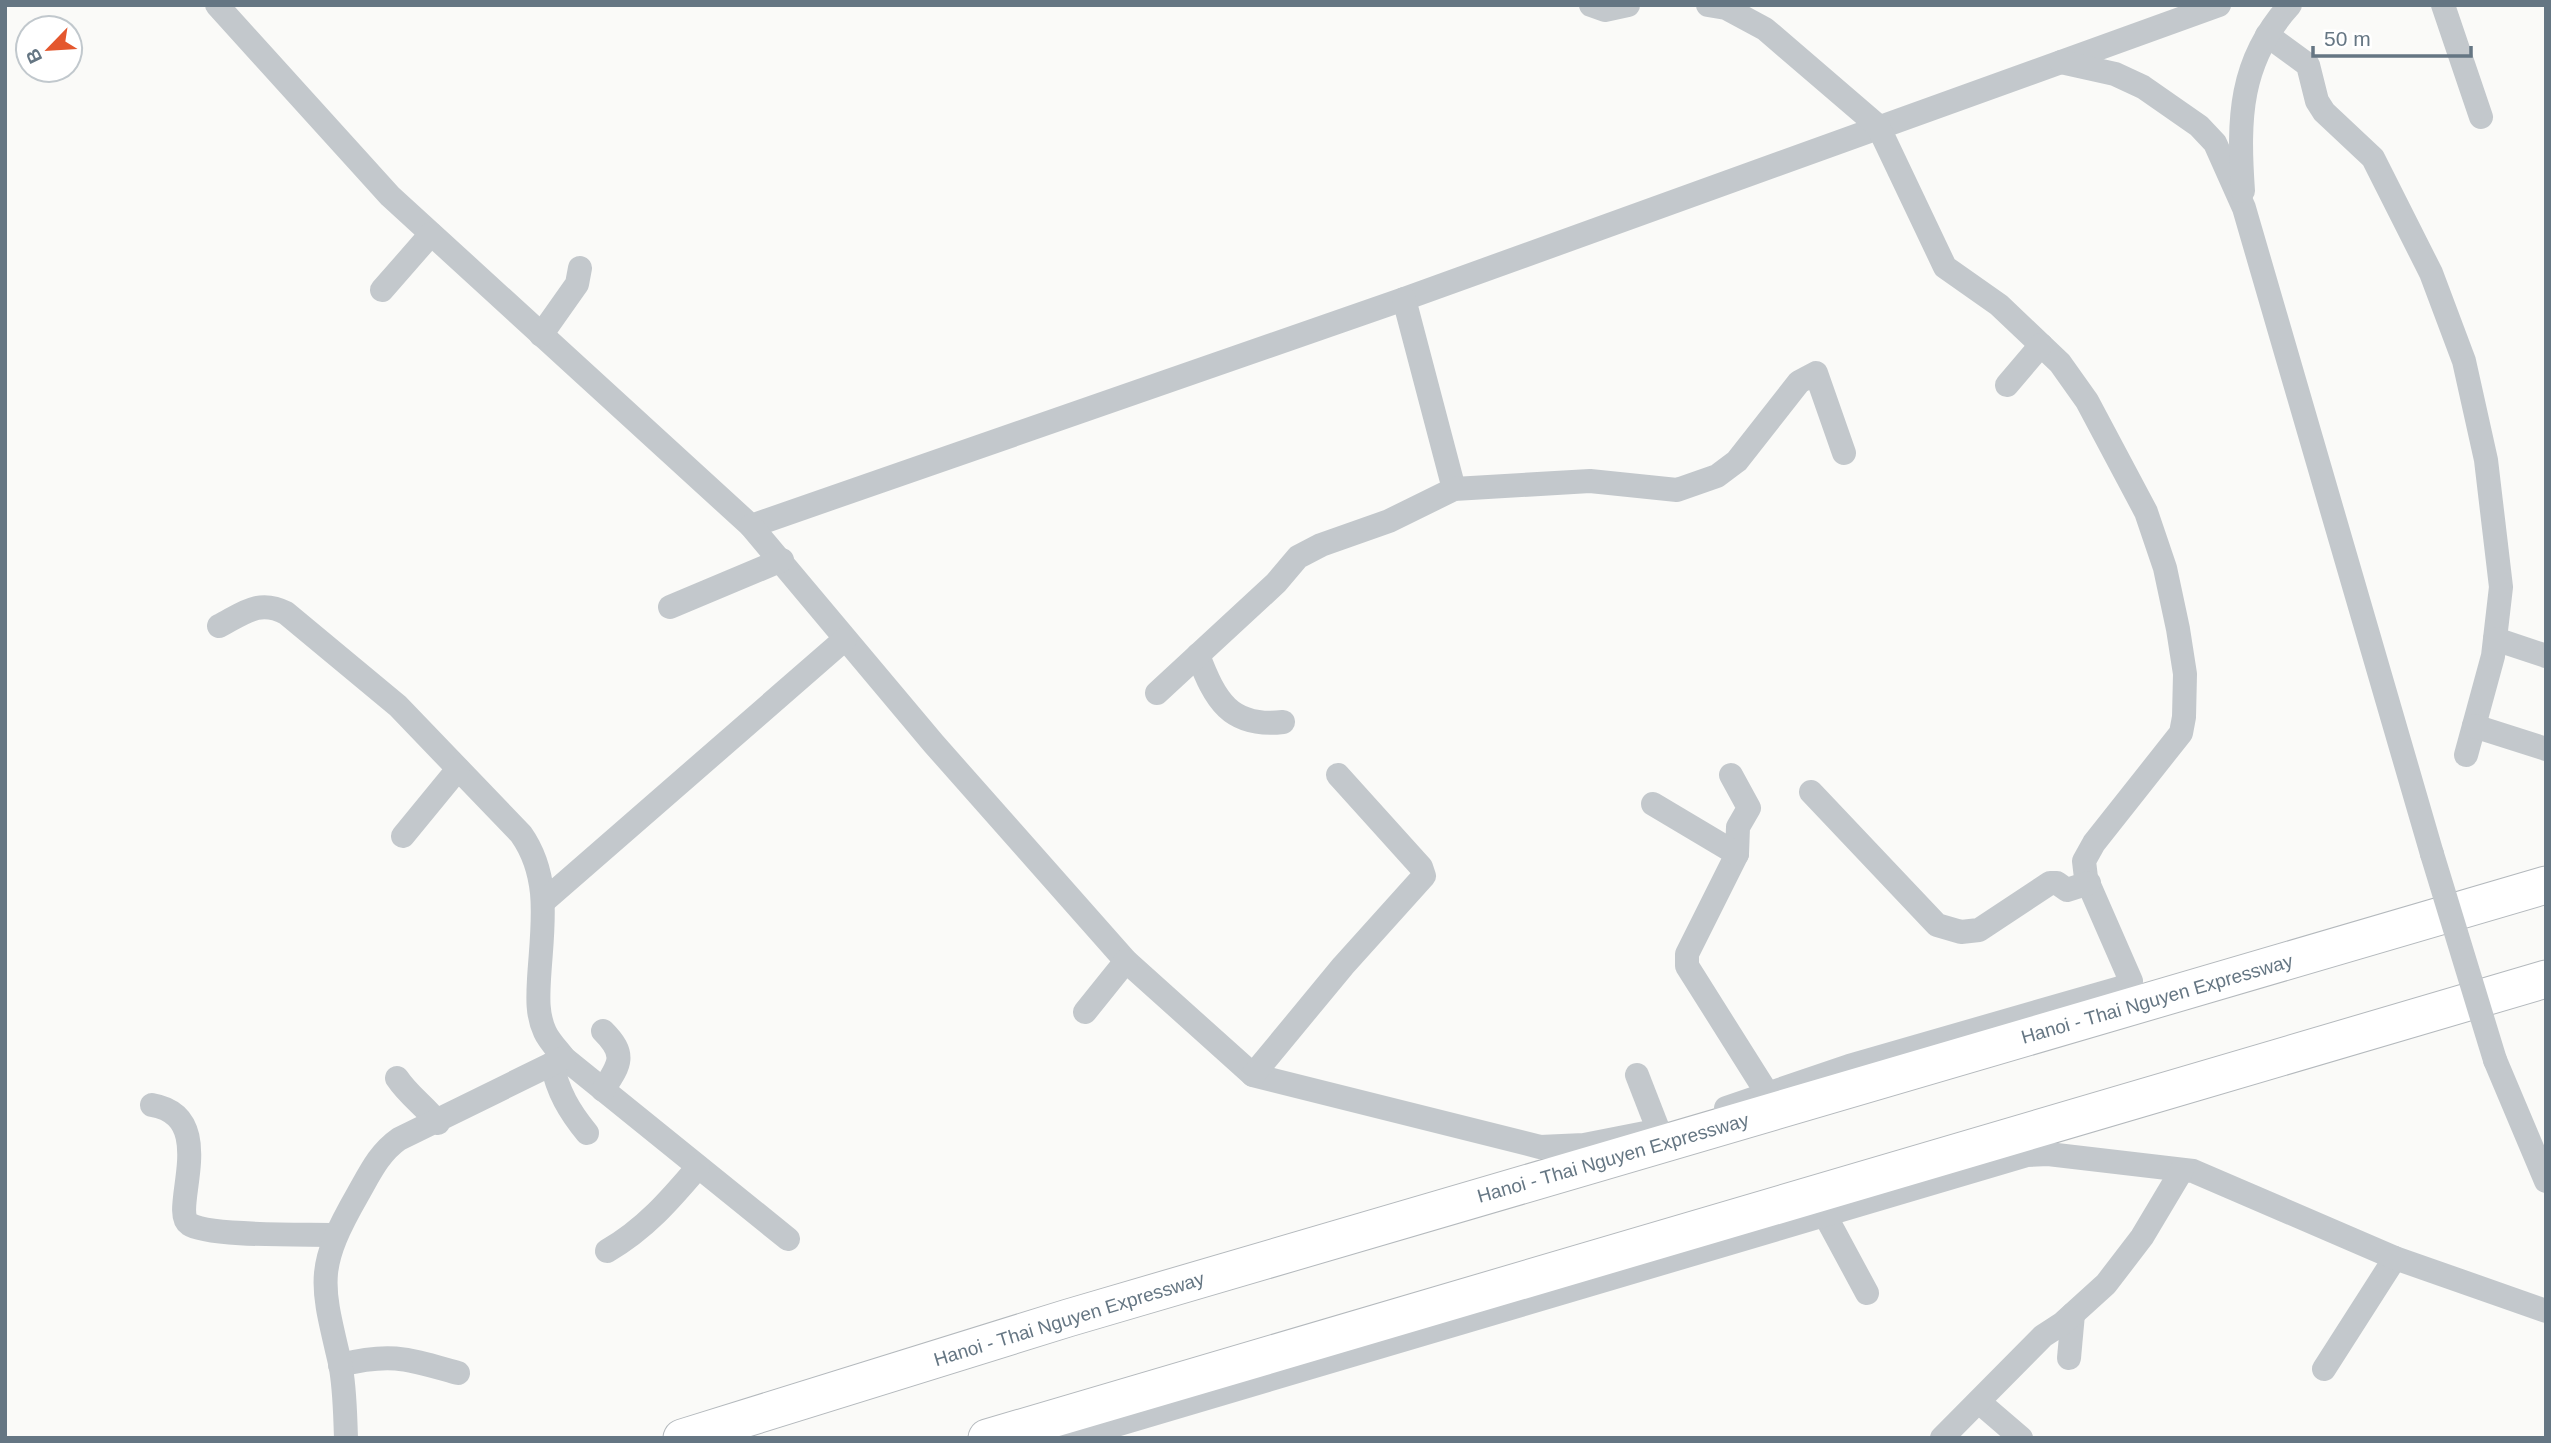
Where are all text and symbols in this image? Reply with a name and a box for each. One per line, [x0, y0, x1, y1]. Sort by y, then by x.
north arrow [14, 14, 84, 84]
scale bar [2313, 14, 2470, 58]
text: 50 m [2324, 27, 2371, 50]
text: B [22, 45, 46, 67]
street label: Hanoi - Thai Nguyen Expressway [2019, 950, 2296, 1048]
street label: Hanoi - Thai Nguyen Expressway [1475, 1109, 1752, 1207]
street label: Hanoi - Thai Nguyen Expressway [931, 1268, 1207, 1370]

